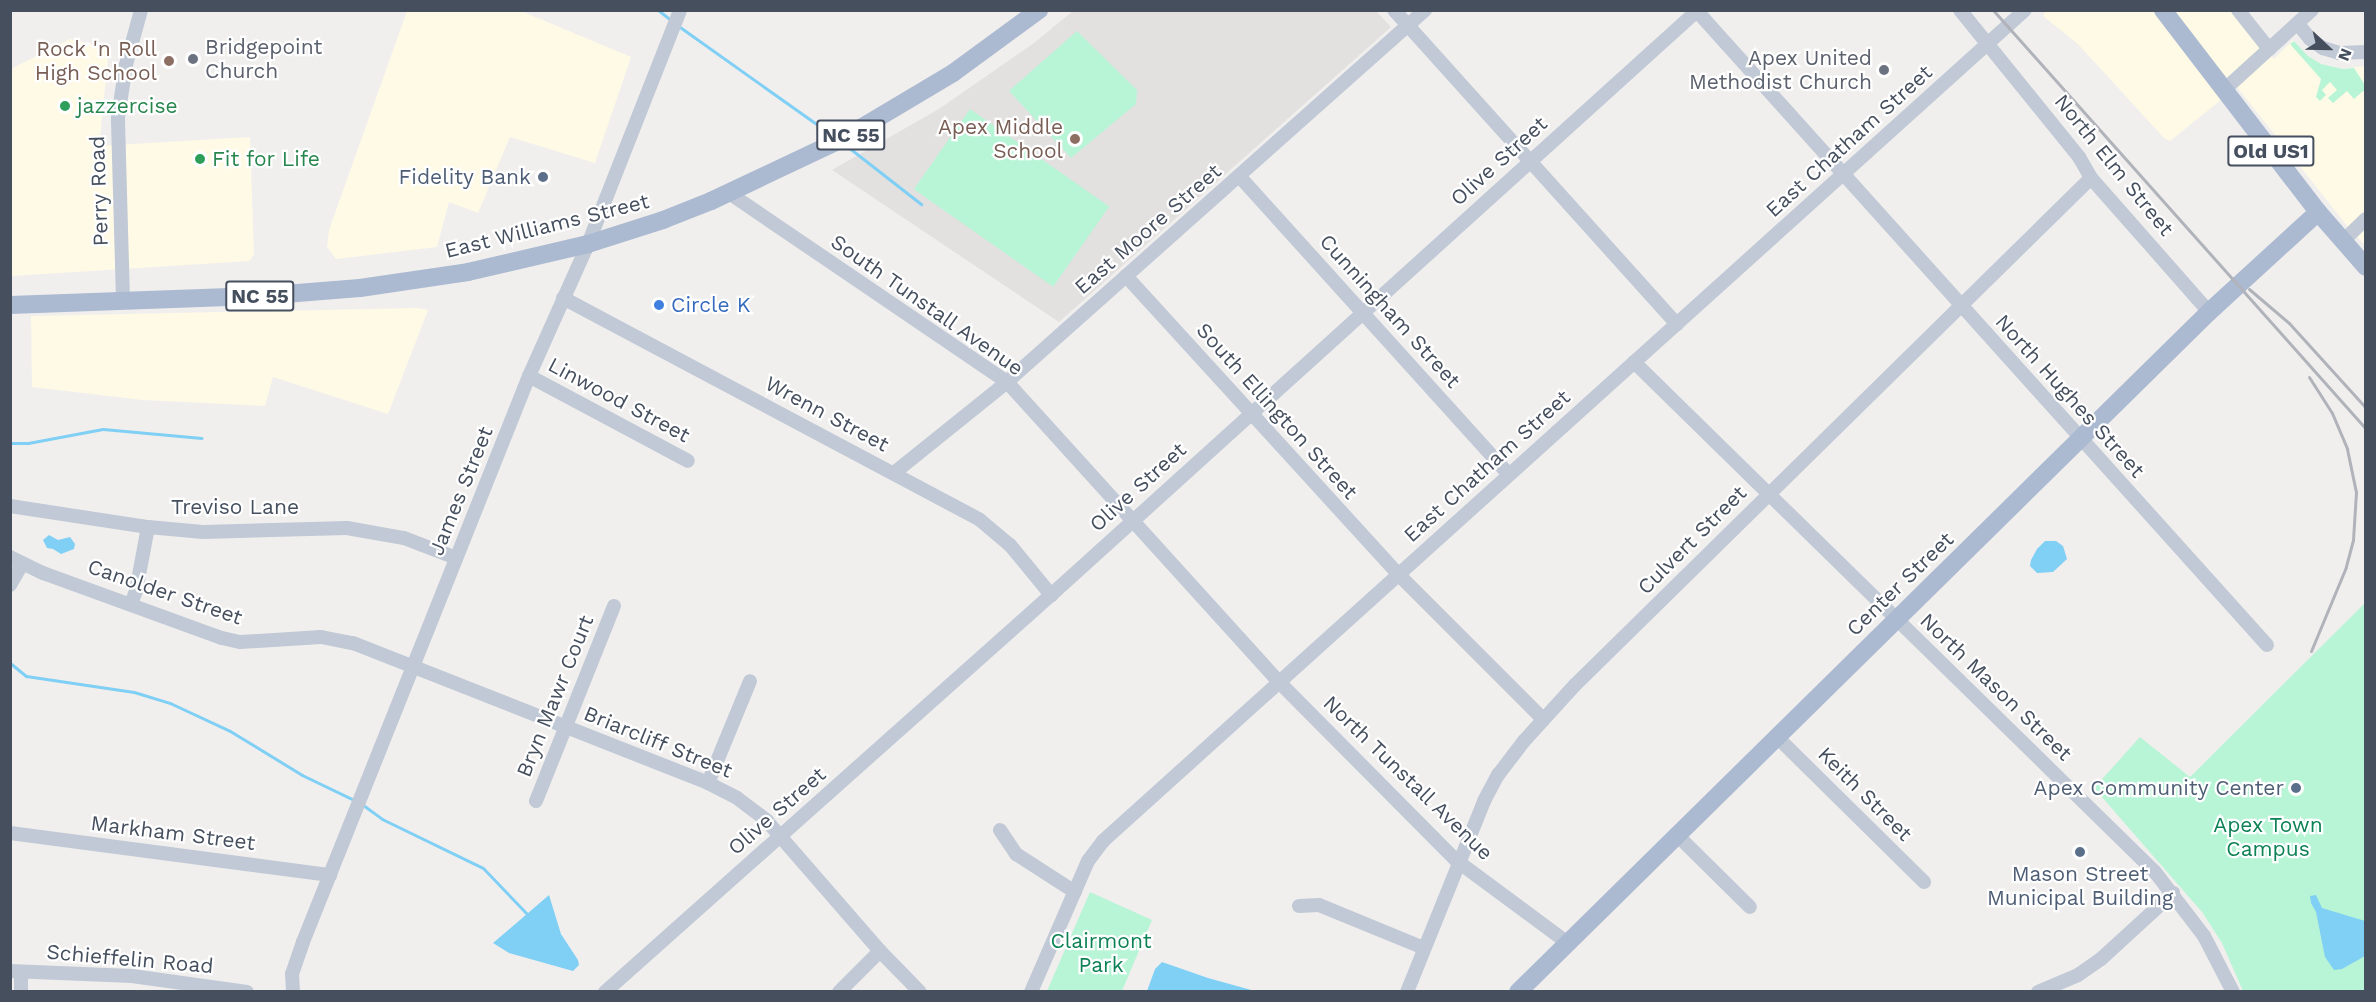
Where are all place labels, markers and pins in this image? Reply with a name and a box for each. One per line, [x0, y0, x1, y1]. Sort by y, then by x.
place label: Bridgepoint Church [205, 34, 322, 84]
place label: Rock 'n Roll High School [35, 36, 157, 86]
place label: Apex United Methodist Church [1689, 45, 1872, 95]
marker: Bridgepoint Church [186, 52, 200, 66]
marker: Rock 'n Roll High School [162, 54, 176, 68]
marker: Apex United Methodist Church [1877, 63, 1891, 77]
place label: jazzercise [77, 93, 178, 119]
marker: jazzercise [58, 99, 72, 113]
place label: Apex Middle School [938, 114, 1063, 164]
marker: Apex Middle School [1068, 132, 1082, 146]
place label: Fit for Life [212, 146, 321, 172]
marker: Fit for Life [193, 152, 207, 166]
place label: Fidelity Bank [398, 164, 531, 190]
marker: Fidelity Bank [536, 170, 550, 184]
place label: Circle K [671, 292, 750, 318]
marker: Circle K [652, 298, 666, 312]
place label: Apex Community Center [2033, 775, 2284, 801]
marker: Apex Community Center [2289, 781, 2303, 795]
marker: Mason Street Municipal Building [2073, 845, 2087, 859]
place label: Mason Street Municipal Building [1987, 861, 2173, 911]

